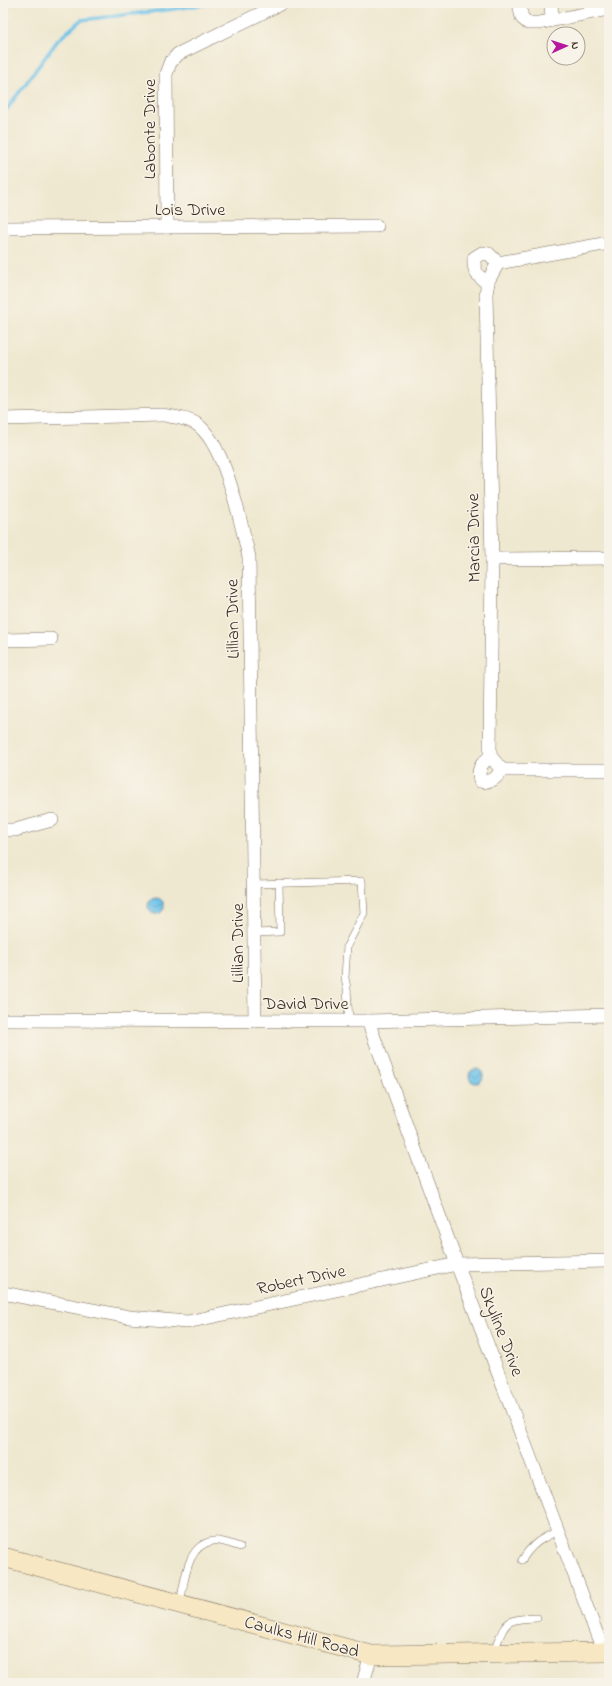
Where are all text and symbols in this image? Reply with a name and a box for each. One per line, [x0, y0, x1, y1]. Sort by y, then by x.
north arrow [546, 26, 586, 66]
text: N [567, 41, 583, 50]
street label: Labonte Drive [138, 78, 164, 179]
street label: Lois Drive [155, 198, 226, 224]
street label: Marcia Drive [461, 492, 489, 583]
street label: Lillian Drive [220, 578, 248, 659]
street label: Lillian Drive [226, 902, 252, 983]
street label: David Drive [262, 992, 350, 1018]
street label: Robert Drive [255, 1259, 349, 1303]
street label: Skyline Drive [471, 1283, 530, 1381]
street label: Caulks Hill Road [241, 1610, 362, 1666]

